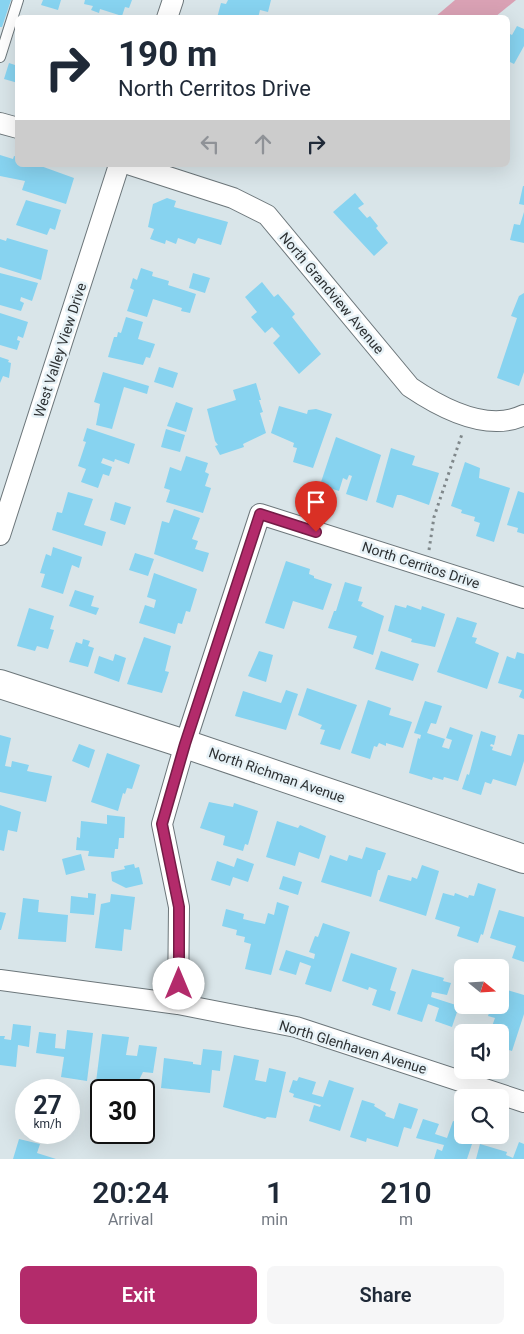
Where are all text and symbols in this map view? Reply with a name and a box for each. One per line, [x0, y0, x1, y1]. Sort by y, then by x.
text: 190 m [118, 34, 217, 75]
icon: right [35, 35, 100, 100]
text: North Cerritos Drive [118, 76, 311, 101]
icon: left [196, 130, 224, 158]
icon: ahead [249, 130, 277, 158]
icon: right [302, 130, 330, 158]
street label: North Grandview Avenue [277, 229, 387, 357]
street label: West Valley View Drive [31, 281, 89, 419]
pin [295, 481, 337, 532]
icon: arrive [302, 488, 330, 516]
street label: North Cerritos Drive [360, 538, 482, 592]
street label: North Richman Avenue [207, 744, 347, 806]
position arrow [152, 957, 204, 1009]
north arrow [454, 959, 509, 1014]
map controls [454, 959, 509, 1144]
street label: North Glenhaven Avenue [277, 1017, 429, 1077]
button: sound [454, 1024, 509, 1079]
speed limit sign: 30 [90, 1079, 155, 1144]
button: search [454, 1089, 509, 1144]
text: 27 [33, 1091, 62, 1120]
text: km/h [33, 1117, 62, 1131]
text: 20:24 [92, 1175, 169, 1210]
text: 1 [266, 1175, 283, 1210]
text: 210 [380, 1175, 432, 1210]
text: Arrival [108, 1210, 153, 1229]
text: min [261, 1210, 288, 1229]
text: m [399, 1210, 413, 1229]
button: Exit [20, 1266, 257, 1324]
button: Share [267, 1266, 504, 1324]

